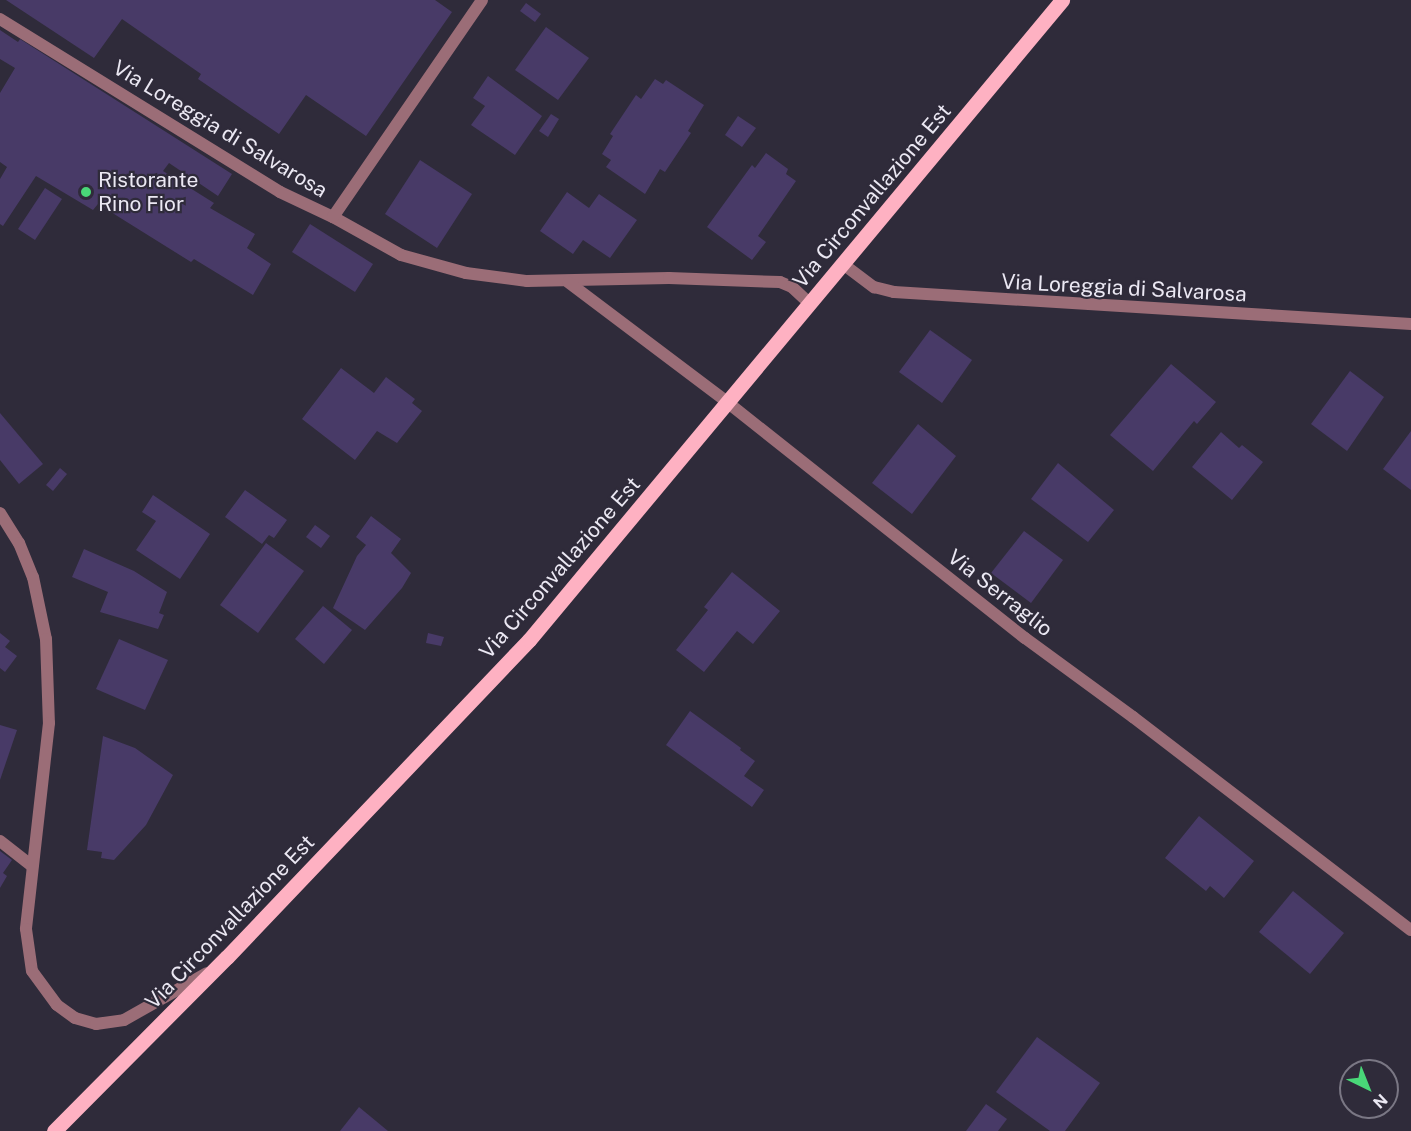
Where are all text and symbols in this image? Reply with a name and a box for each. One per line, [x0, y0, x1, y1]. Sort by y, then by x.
street label: Via Loreggia di Salvarosa [108, 55, 332, 203]
street label: Via Circonvallazione Est [788, 99, 956, 293]
place label: Ristorante Rino Fior [98, 167, 198, 217]
marker: Ristorante Rino Fior [79, 185, 93, 199]
street label: Via Loreggia di Salvarosa [1001, 269, 1247, 307]
street label: Via Circonvallazione Est [474, 472, 646, 664]
street label: Via Serraglio [943, 544, 1057, 642]
street label: Via Circonvallazione Est [140, 830, 320, 1014]
north arrow [1339, 1059, 1399, 1119]
text: N [1369, 1090, 1391, 1112]

